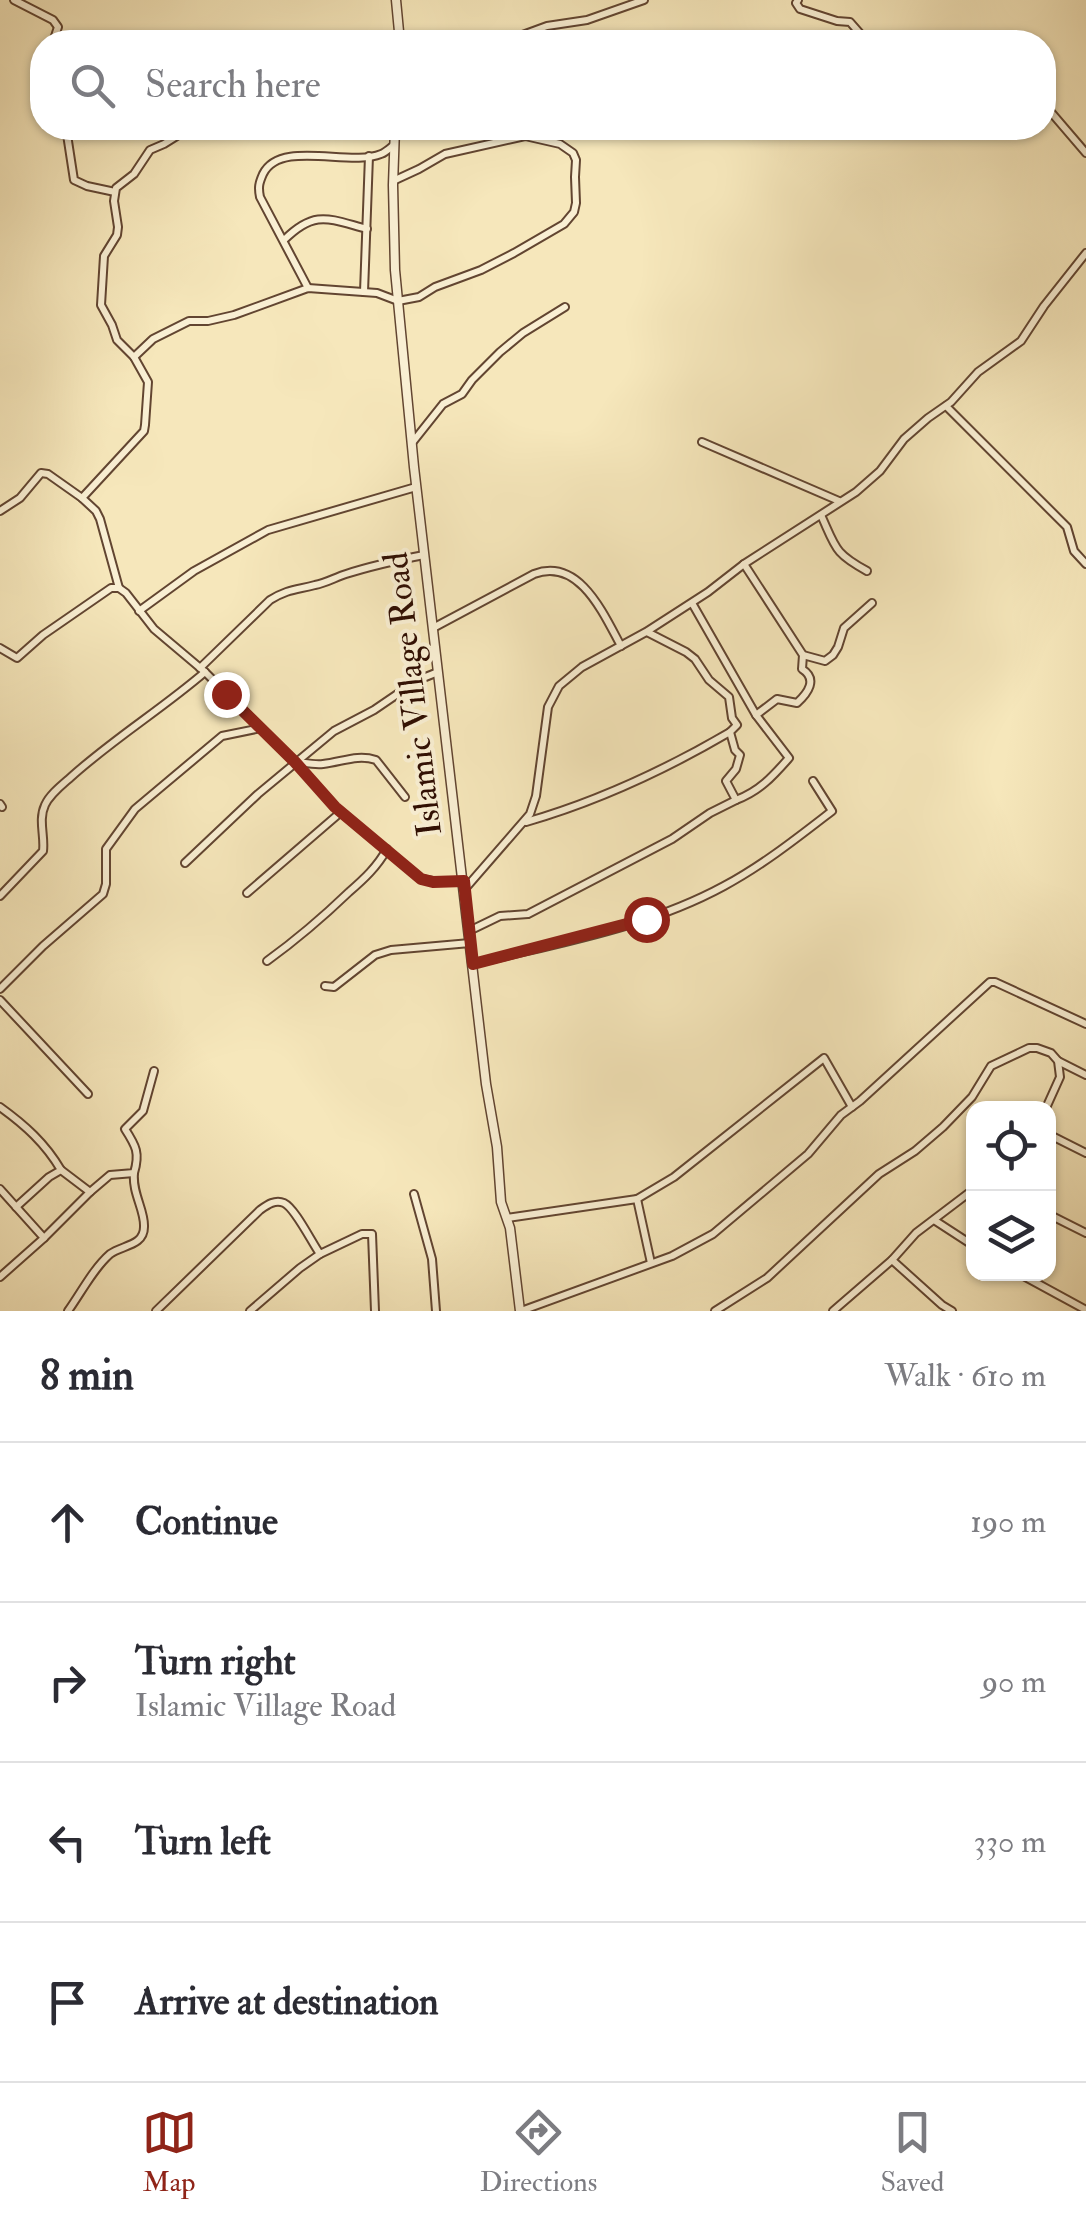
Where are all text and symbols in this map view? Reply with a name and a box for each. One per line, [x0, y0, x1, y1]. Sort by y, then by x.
search box [30, 30, 1056, 140]
icon: search [65, 58, 120, 113]
text: Search here [145, 61, 321, 109]
street label: Islamic Village Road [374, 549, 452, 839]
route end [204, 672, 250, 718]
route start [624, 897, 670, 943]
map controls [966, 1101, 1056, 1281]
button: locate [966, 1101, 1056, 1191]
button: layers [966, 1191, 1056, 1281]
text: 8 min [40, 1350, 134, 1402]
text: Walk · 610 m [885, 1356, 1046, 1396]
icon: ahead [40, 1495, 95, 1550]
text: Continue [135, 1498, 278, 1546]
text: 190 m [970, 1502, 1046, 1542]
text: Turn right [135, 1638, 296, 1686]
icon: right [40, 1655, 95, 1710]
text: 90 m [982, 1662, 1046, 1702]
text: Islamic Village Road [135, 1686, 396, 1726]
icon: left [40, 1815, 95, 1870]
text: Turn left [135, 1818, 271, 1866]
text: 330 m [973, 1822, 1046, 1862]
icon: arrive [40, 1975, 95, 2030]
text: Arrive at destination [135, 1978, 439, 2026]
tab: Map [142, 2105, 197, 2200]
tab: Directions [480, 2105, 597, 2200]
tab: Saved [880, 2105, 944, 2200]

